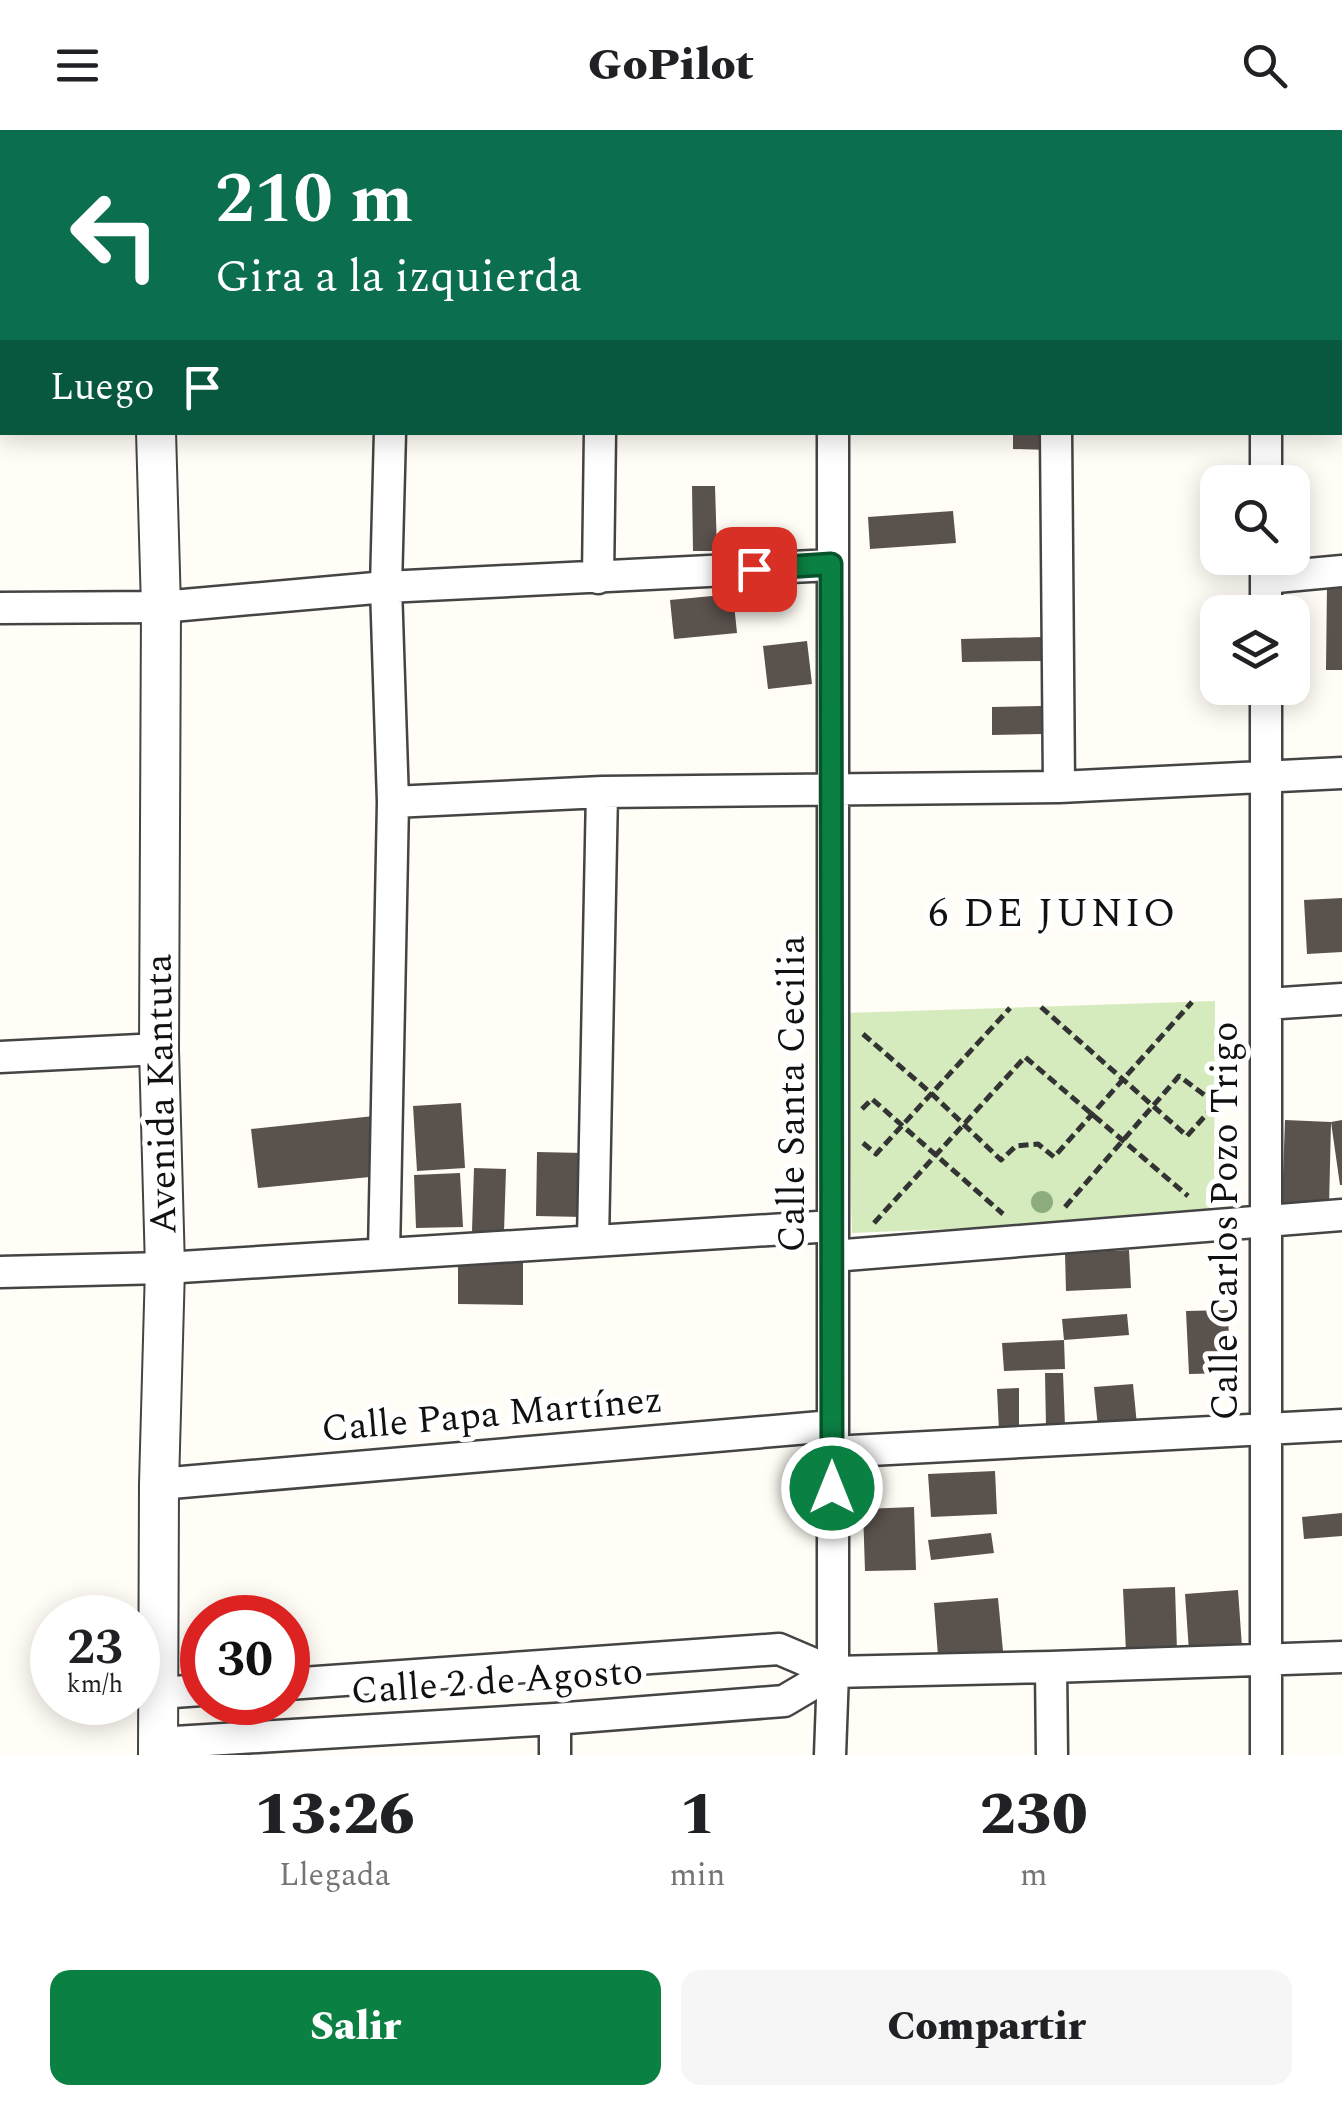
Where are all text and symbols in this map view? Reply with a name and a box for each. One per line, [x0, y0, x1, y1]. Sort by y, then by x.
text: GoPilot [588, 31, 754, 100]
icon: menu [50, 38, 105, 93]
icon: search [1237, 38, 1292, 93]
text: 210 m [215, 147, 413, 253]
icon: left [50, 170, 180, 300]
text: Gira a la izquierda [215, 243, 582, 312]
text: Luego [50, 359, 155, 417]
icon: arrive [175, 360, 230, 415]
map controls [1200, 465, 1310, 705]
button: search [1200, 465, 1310, 575]
pin [712, 527, 797, 612]
icon: arrive [727, 542, 782, 597]
button: layers [1200, 595, 1310, 705]
district label: 6 DE JUNIO [928, 884, 1178, 945]
street label: Calle Santa Cecilia [764, 935, 822, 1253]
street label: Avenida Kantuta [131, 953, 193, 1235]
street label: Calle Carlos Pozo Trigo [1197, 1021, 1255, 1421]
street label: Calle Papa Martínez [319, 1371, 665, 1459]
position arrow [780, 1436, 884, 1540]
speed limit sign: 30 [180, 1595, 310, 1725]
text: 23 [67, 1610, 123, 1686]
street label: Calle 2 de Agosto [349, 1643, 645, 1721]
text: km/h [67, 1666, 123, 1704]
text: 13:26 [254, 1769, 415, 1861]
text: 1 [679, 1769, 715, 1861]
text: 230 [980, 1769, 1088, 1861]
text: Llegada [279, 1851, 390, 1900]
text: min [669, 1851, 725, 1900]
text: m [1020, 1851, 1047, 1900]
button: Salir [50, 1970, 661, 2085]
button: Compartir [681, 1970, 1292, 2085]

